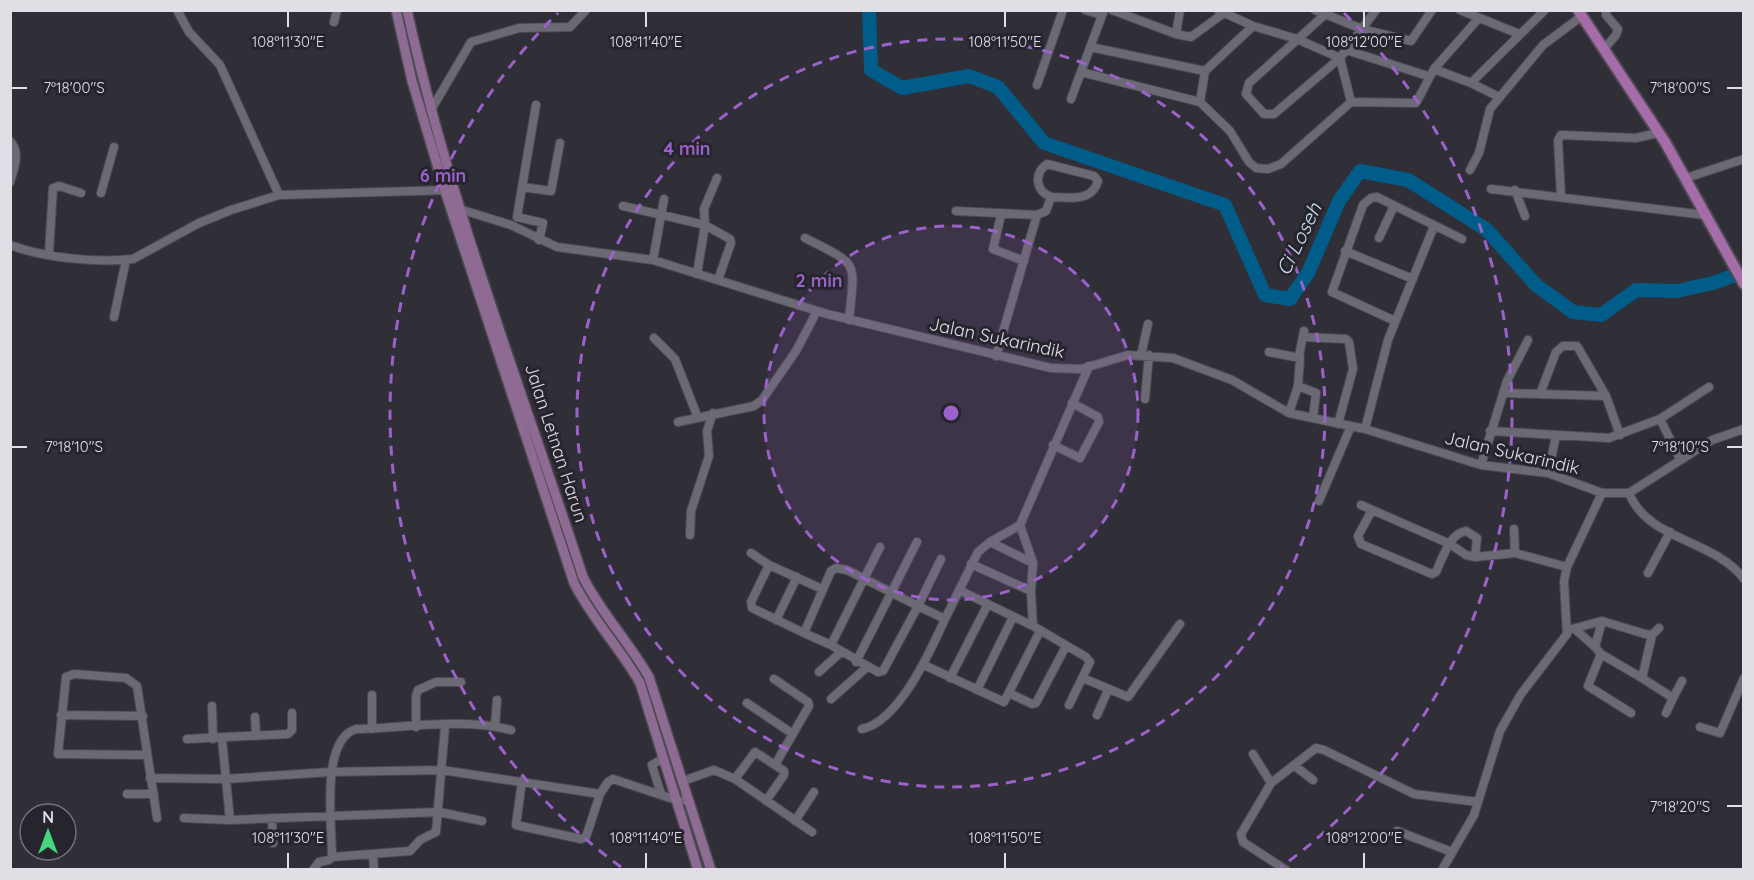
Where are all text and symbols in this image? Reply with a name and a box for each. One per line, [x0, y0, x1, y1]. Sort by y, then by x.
text: 108°11'30"E [252, 32, 324, 51]
text: 108°11'40"E [610, 32, 682, 51]
text: 108°11'50"E [969, 32, 1041, 51]
text: 108°12'00"E [1326, 32, 1402, 51]
text: 7°18'00"S [43, 78, 105, 97]
text: 7°18'00"S [1649, 78, 1711, 97]
text: 4 min [663, 137, 711, 160]
text: 6 min [420, 164, 466, 187]
water label: Ci Loseh [1270, 198, 1327, 279]
text: 2 min [796, 269, 842, 292]
street label: Jalan Sukarindik [927, 312, 1067, 363]
street label: Jalan Letnan Harun [520, 361, 593, 525]
centre of rings [941, 403, 961, 423]
street label: Jalan Sukarindik [1442, 426, 1582, 479]
text: 7°18'10"S [45, 437, 103, 456]
text: 7°18'10"S [1651, 437, 1709, 456]
text: 7°18'20"S [1650, 797, 1710, 816]
north arrow [18, 802, 78, 862]
text: N [42, 807, 54, 827]
text: 108°11'30"E [252, 828, 324, 847]
text: 108°11'40"E [610, 828, 682, 847]
text: 108°11'50"E [969, 828, 1041, 847]
text: 108°12'00"E [1326, 828, 1402, 847]

